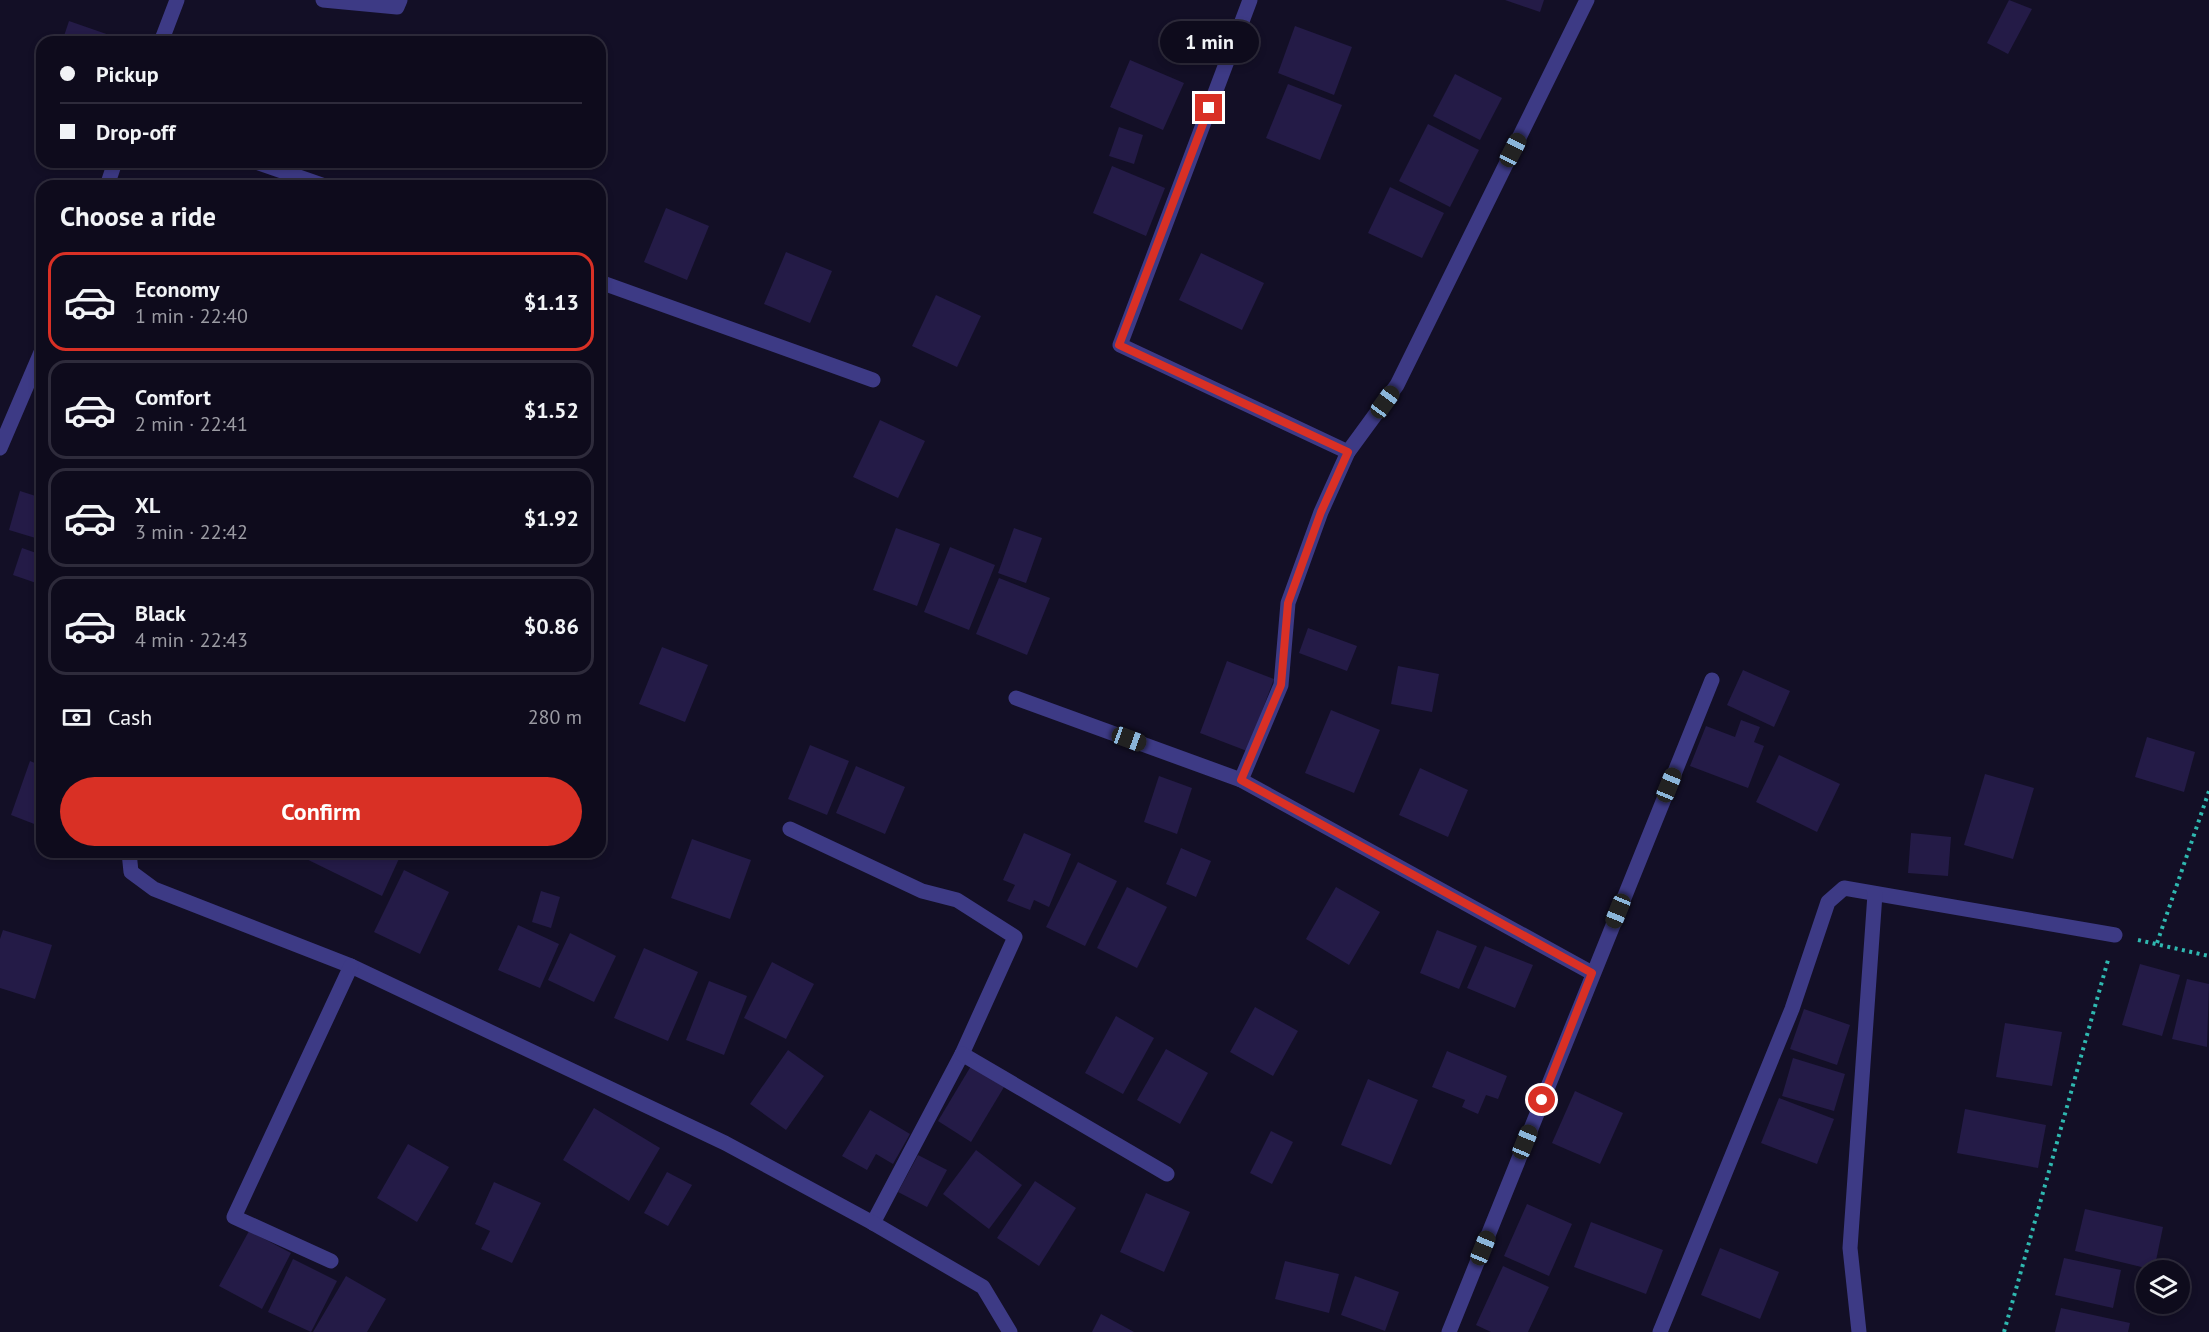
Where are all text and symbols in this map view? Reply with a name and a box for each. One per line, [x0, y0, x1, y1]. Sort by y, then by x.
callout: 1 min [1160, 21, 1258, 63]
text: 1 min [1185, 29, 1234, 55]
text: Pickup [96, 60, 159, 88]
route end [1195, 94, 1222, 121]
text: Drop-off [96, 118, 175, 146]
car [1497, 130, 1529, 170]
text: Choose a ride [60, 199, 216, 233]
icon: car [63, 275, 117, 329]
text: Economy [135, 275, 219, 303]
text: $1.13 [524, 288, 579, 316]
text: 1 min · 22:40 [135, 303, 248, 329]
car [1367, 382, 1403, 422]
icon: car [63, 383, 117, 437]
text: Comfort [135, 383, 211, 411]
text: $1.52 [524, 396, 579, 424]
text: 2 min · 22:41 [135, 411, 248, 437]
icon: car [63, 491, 117, 545]
text: XL [135, 491, 160, 519]
text: $1.92 [524, 504, 579, 532]
text: 3 min · 22:42 [135, 519, 248, 545]
icon: car [63, 599, 117, 653]
text: Black [135, 599, 186, 627]
text: $0.86 [524, 612, 579, 640]
text: 4 min · 22:43 [135, 627, 248, 653]
icon: cash [60, 701, 93, 734]
text: Cash [108, 703, 152, 731]
text: 280 m [528, 704, 582, 730]
car [1109, 724, 1149, 754]
car [1654, 765, 1684, 805]
button: Confirm [60, 777, 582, 846]
car [1603, 891, 1633, 931]
route start [1528, 1086, 1555, 1113]
car [1510, 1122, 1540, 1162]
car [1468, 1228, 1498, 1268]
map controls [2136, 1260, 2190, 1314]
button: layers [2136, 1260, 2190, 1314]

